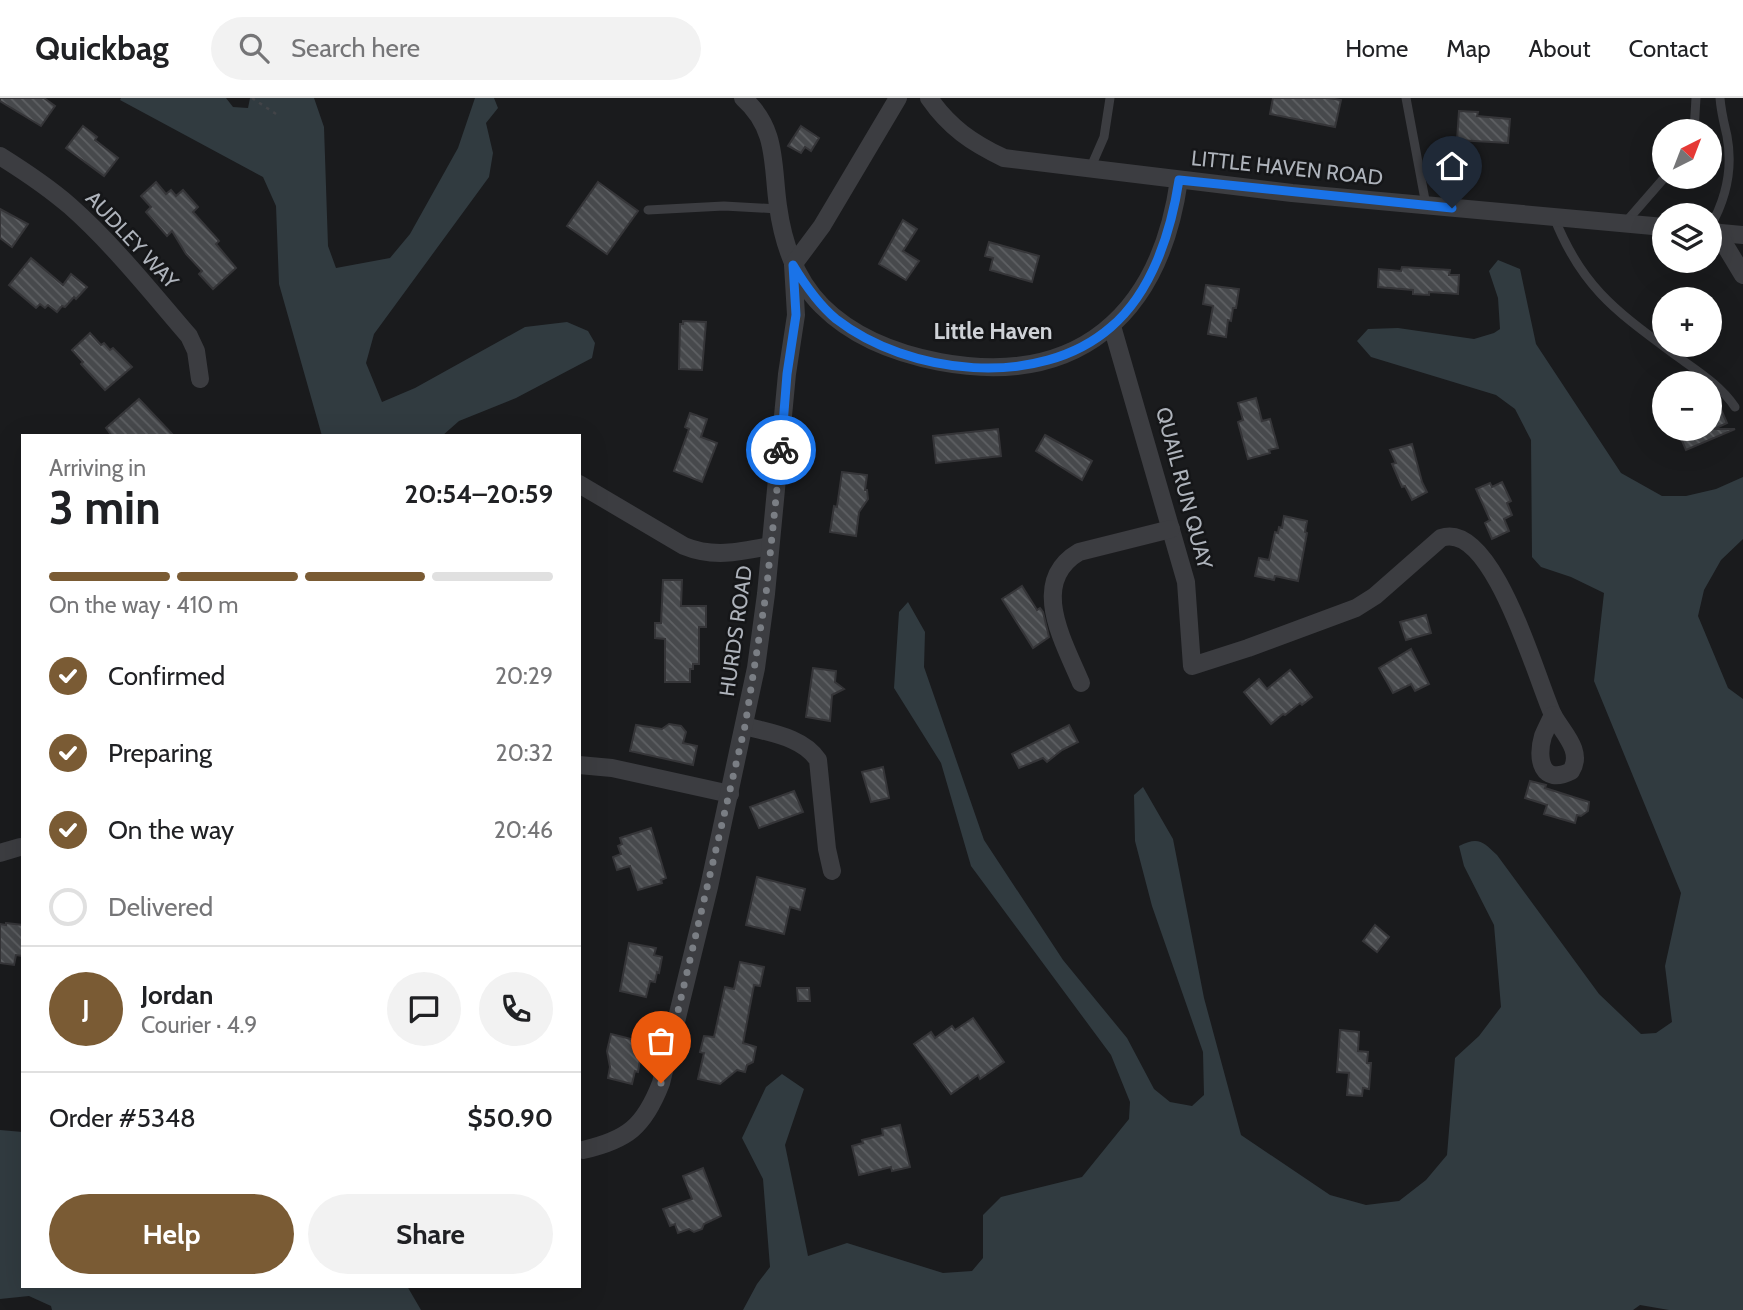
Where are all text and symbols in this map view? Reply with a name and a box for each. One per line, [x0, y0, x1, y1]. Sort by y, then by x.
search box [211, 17, 701, 80]
text: Quickbag [35, 28, 169, 68]
icon: search [235, 29, 273, 67]
text: Search here [291, 32, 420, 64]
text: Home [1345, 34, 1408, 63]
text: Map [1446, 34, 1491, 63]
text: About [1529, 34, 1591, 63]
text: Contact [1629, 34, 1708, 63]
north arrow [1652, 119, 1722, 189]
map controls [1652, 119, 1722, 441]
pin [1422, 136, 1482, 208]
street label: LITTLE HAVEN ROAD [1190, 145, 1384, 190]
icon: home [1433, 147, 1471, 185]
street label: AUDLEY WAY [81, 186, 185, 294]
button: layers [1652, 203, 1722, 273]
button: + [1652, 287, 1722, 357]
district label: Little Haven [933, 317, 1053, 345]
button: − [1652, 371, 1722, 441]
street label: QUAIL RUN QUAY [1151, 404, 1218, 573]
courier [746, 415, 816, 485]
icon: bike [762, 431, 800, 469]
text: Arriving in [49, 454, 146, 482]
text: 20:54–20:59 [404, 478, 553, 510]
text: 3 min [49, 480, 161, 536]
street label: HURDS ROAD [714, 564, 757, 698]
text: On the way · 410 m [49, 591, 239, 619]
icon: check [49, 657, 87, 695]
text: Confirmed [108, 660, 225, 692]
text: 20:29 [495, 662, 553, 690]
icon: check [49, 734, 87, 772]
text: Preparing [108, 737, 212, 769]
text: 20:32 [496, 739, 553, 767]
icon: check [49, 811, 87, 849]
text: On the way [108, 814, 234, 846]
text: 20:46 [494, 816, 553, 844]
text: Delivered [108, 891, 213, 923]
button: chat [387, 972, 461, 1046]
button: phone [479, 972, 553, 1046]
text: Jordan [141, 979, 213, 1011]
text: J [82, 993, 90, 1025]
text: Courier · 4.9 [141, 1011, 257, 1039]
pin [631, 1011, 691, 1083]
icon: bag [642, 1022, 680, 1060]
text: Order #5348 [49, 1102, 196, 1134]
text: $50.90 [468, 1102, 553, 1134]
button: Help [49, 1194, 294, 1274]
button: Share [308, 1194, 553, 1274]

